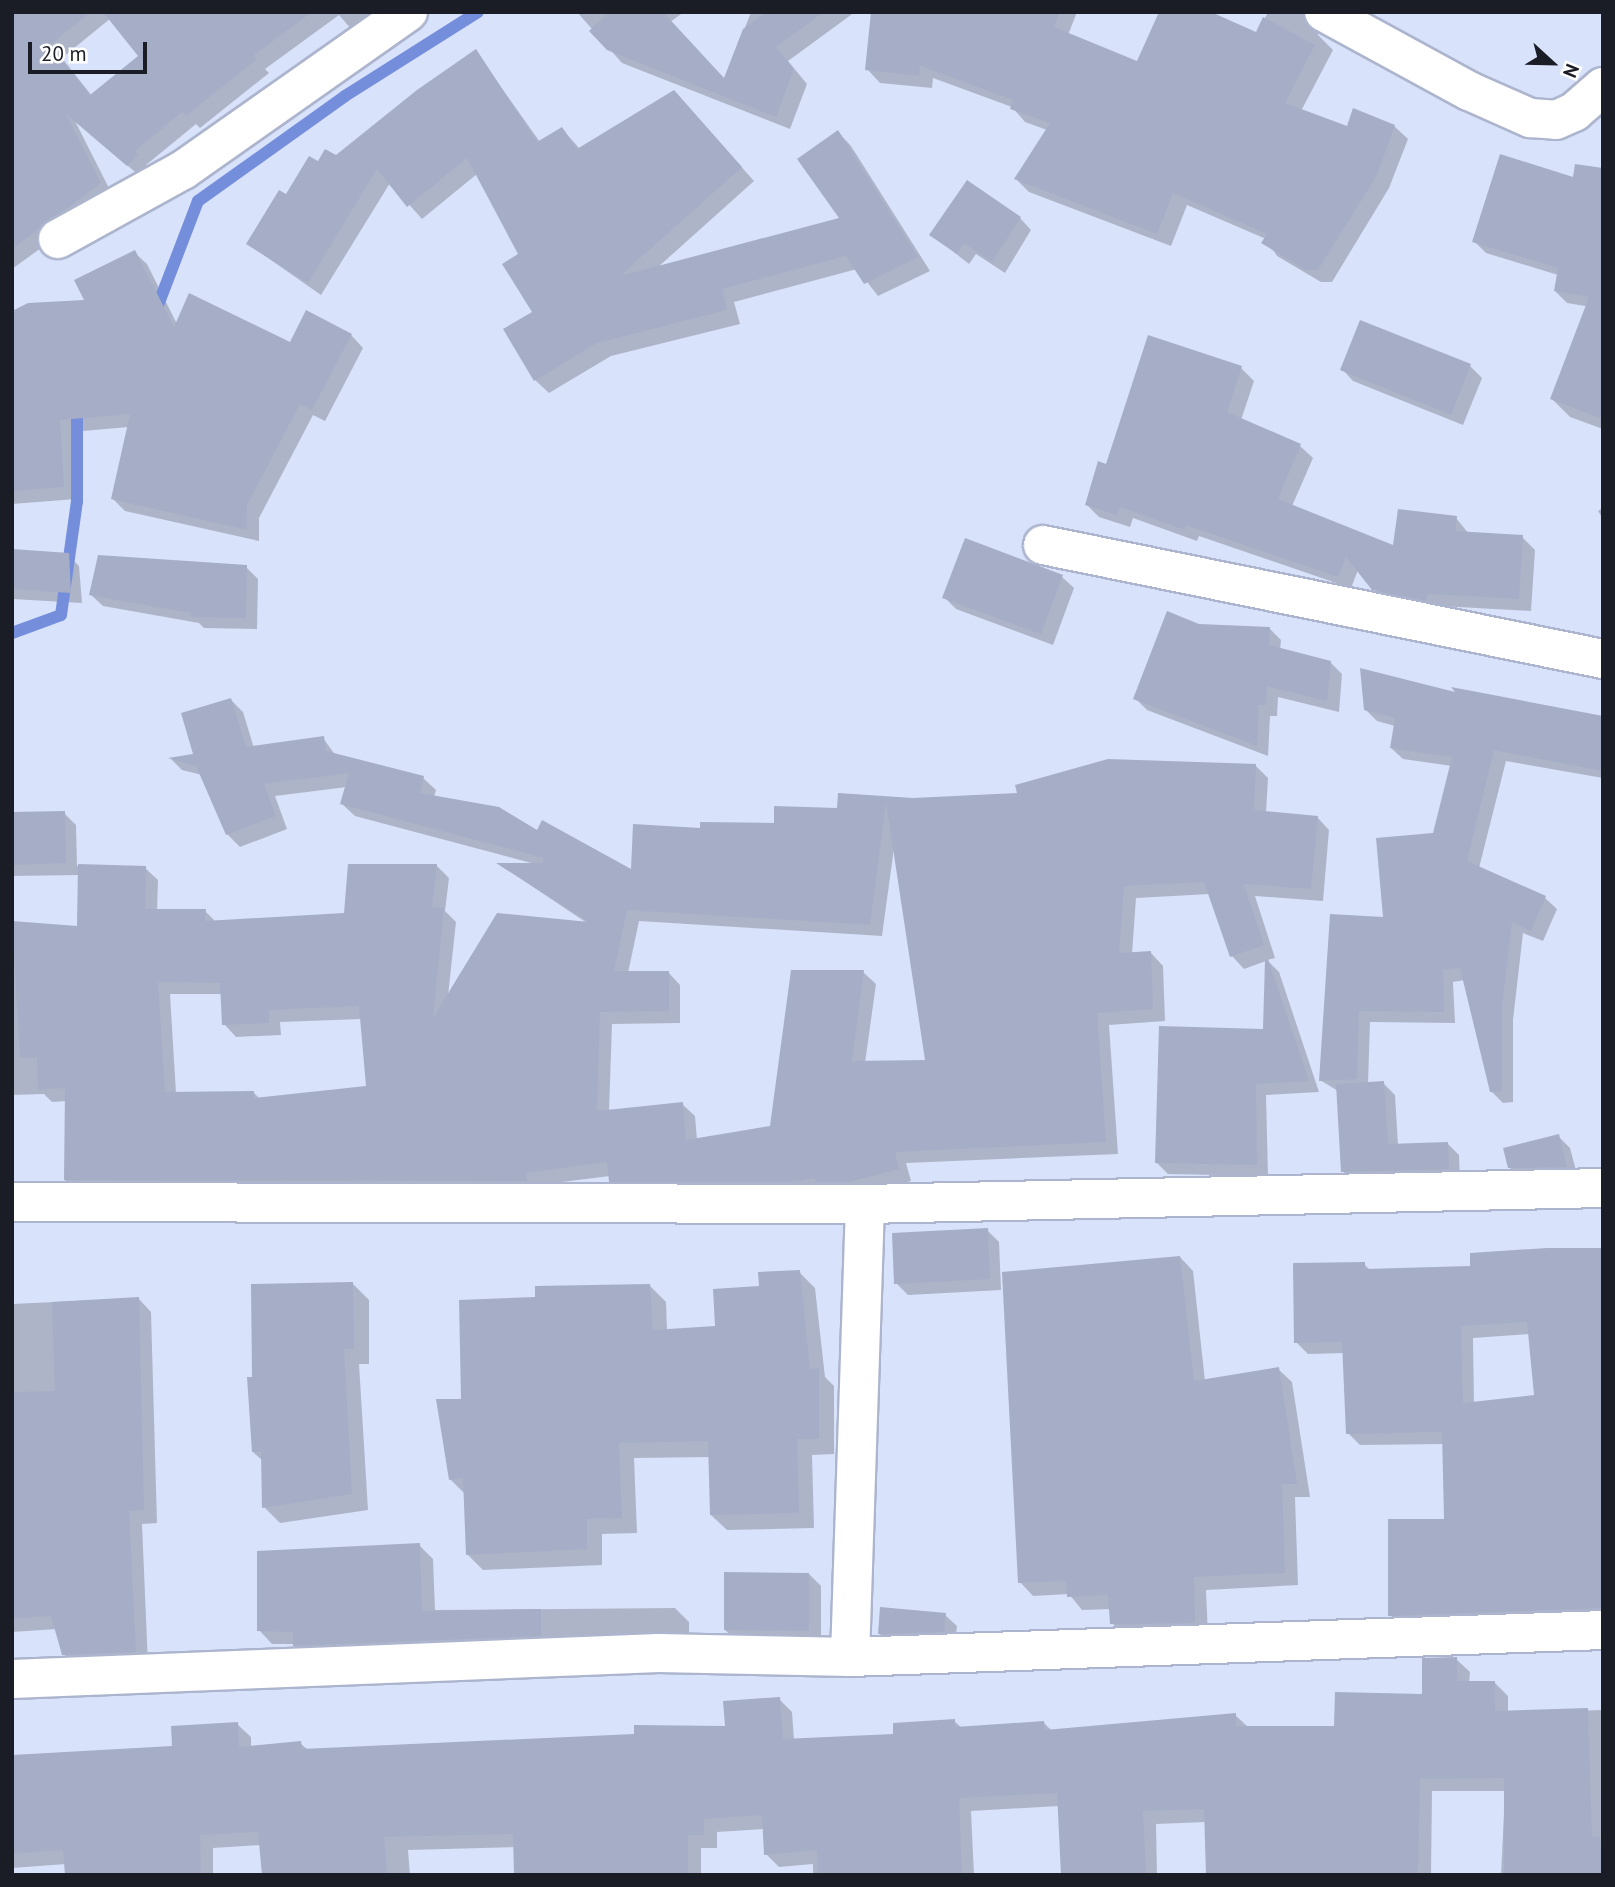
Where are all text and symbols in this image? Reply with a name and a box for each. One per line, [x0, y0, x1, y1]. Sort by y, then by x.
scale bar [32, 28, 150, 72]
north arrow [1517, 28, 1587, 98]
text: 20 m [41, 40, 87, 67]
text: N [1558, 61, 1585, 81]

